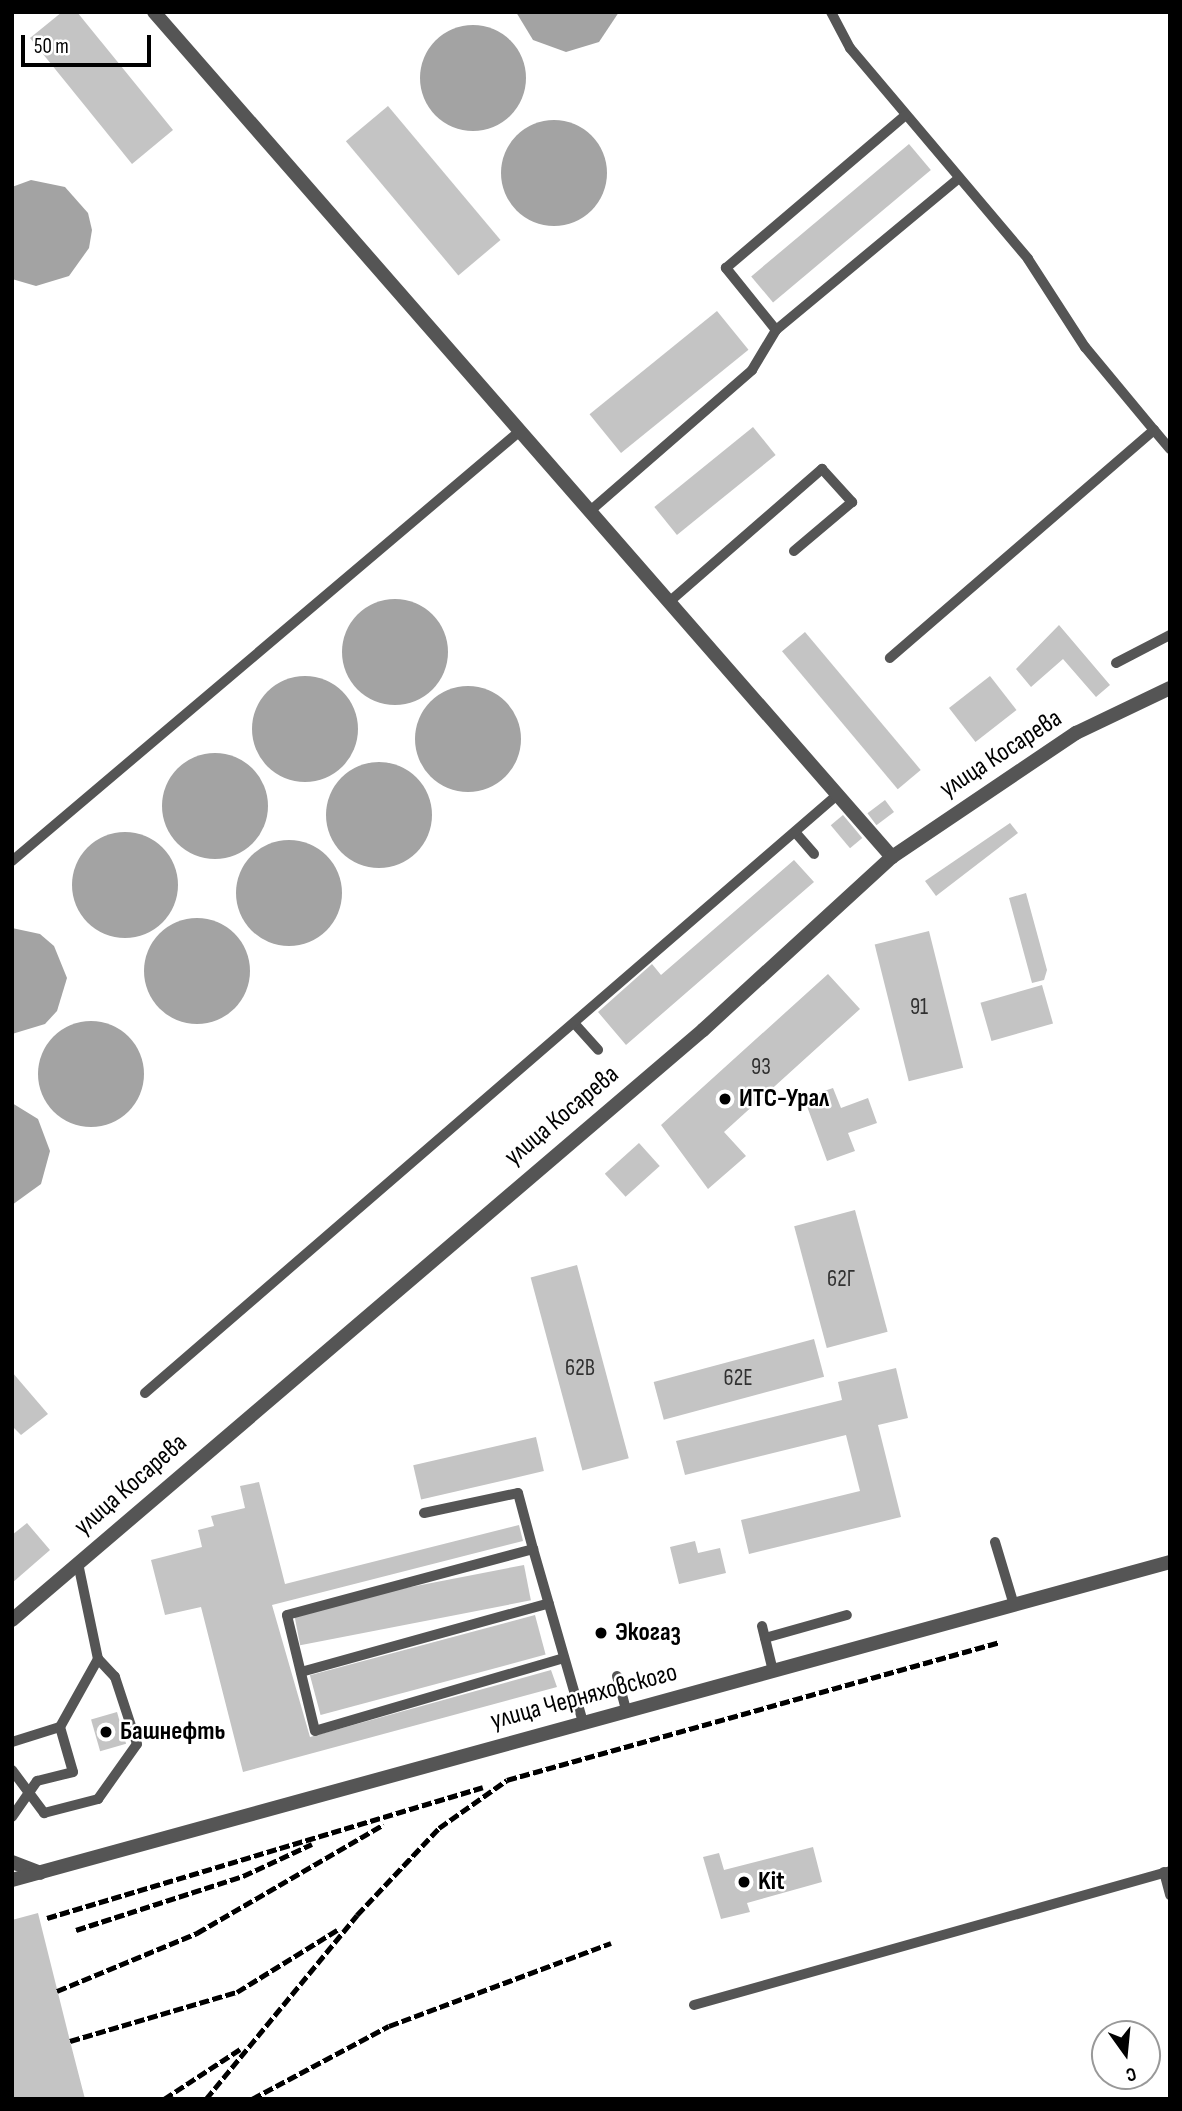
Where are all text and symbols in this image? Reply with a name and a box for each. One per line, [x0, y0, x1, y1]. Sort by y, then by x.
scale bar [24, 21, 154, 65]
text: 50 m [34, 34, 69, 59]
street label: улица Косарева [934, 703, 1068, 805]
house number: 91 [910, 993, 928, 1021]
house number: 93 [751, 1053, 771, 1081]
street label: улица Косарева [499, 1059, 625, 1173]
place label: ИТС-Урал [739, 1083, 829, 1115]
marker: ИТС-Урал [717, 1091, 733, 1107]
house number: 62Г [827, 1265, 855, 1293]
house number: 62В [565, 1354, 595, 1382]
house number: 62Е [723, 1364, 753, 1392]
street label: улица Косарева [68, 1428, 194, 1542]
place label: Экогаз [615, 1617, 681, 1649]
marker: Экогаз [593, 1625, 609, 1641]
street label: улица Черняховского [487, 1657, 681, 1737]
place label: Башнефть [120, 1716, 225, 1748]
marker: Башнефть [98, 1724, 114, 1740]
place label: Kit [758, 1866, 785, 1898]
marker: Kit [736, 1874, 752, 1890]
north arrow [1091, 2020, 1161, 2090]
text: С [1123, 2061, 1139, 2086]

